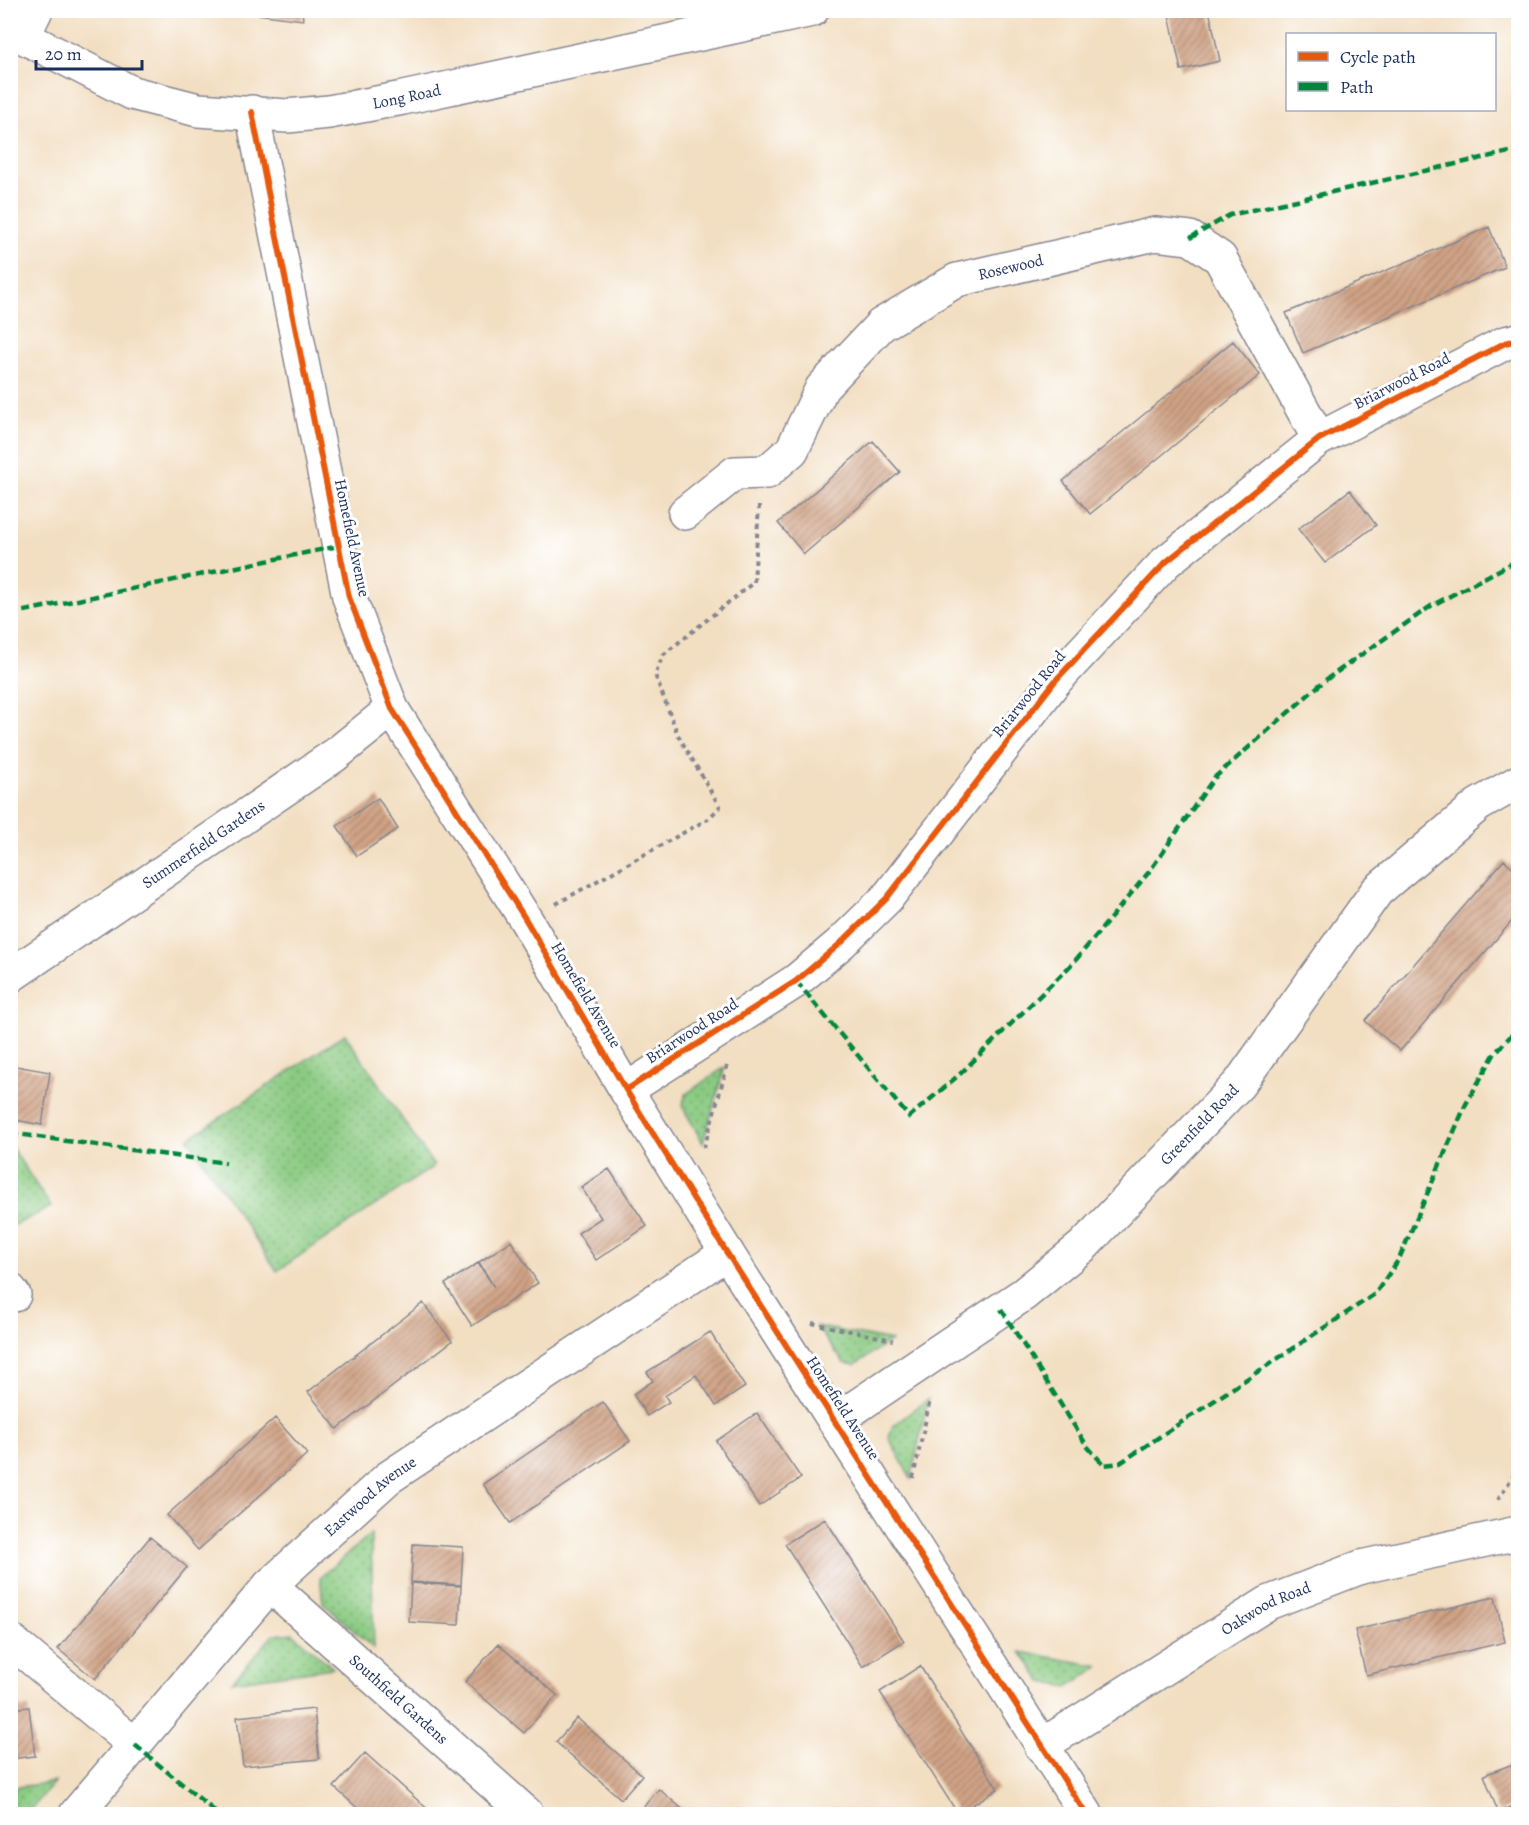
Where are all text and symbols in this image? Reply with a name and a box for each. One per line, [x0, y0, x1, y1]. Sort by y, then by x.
scale bar [36, 33, 142, 71]
legend [1286, 33, 1496, 111]
text: 20 m [45, 42, 82, 66]
text: Cycle path [1340, 45, 1416, 69]
text: Path [1340, 75, 1374, 99]
street label: Long Road [371, 79, 443, 115]
street label: Rosewood [976, 249, 1046, 286]
street label: Briarwood Road [1350, 347, 1455, 415]
street label: Homefield Avenue [329, 477, 375, 599]
street label: Briarwood Road [987, 646, 1071, 742]
street label: Summerfield Gardens [138, 795, 269, 894]
street label: Homefield Avenue [546, 938, 626, 1052]
street label: Briarwood Road [642, 993, 743, 1069]
street label: Greenfield Road [1155, 1079, 1244, 1170]
street label: Homefield Avenue [801, 1352, 885, 1464]
street label: Eastwood Avenue [319, 1451, 421, 1542]
street label: Oakwood Road [1217, 1576, 1314, 1641]
street label: Southfield Gardens [344, 1649, 453, 1749]

